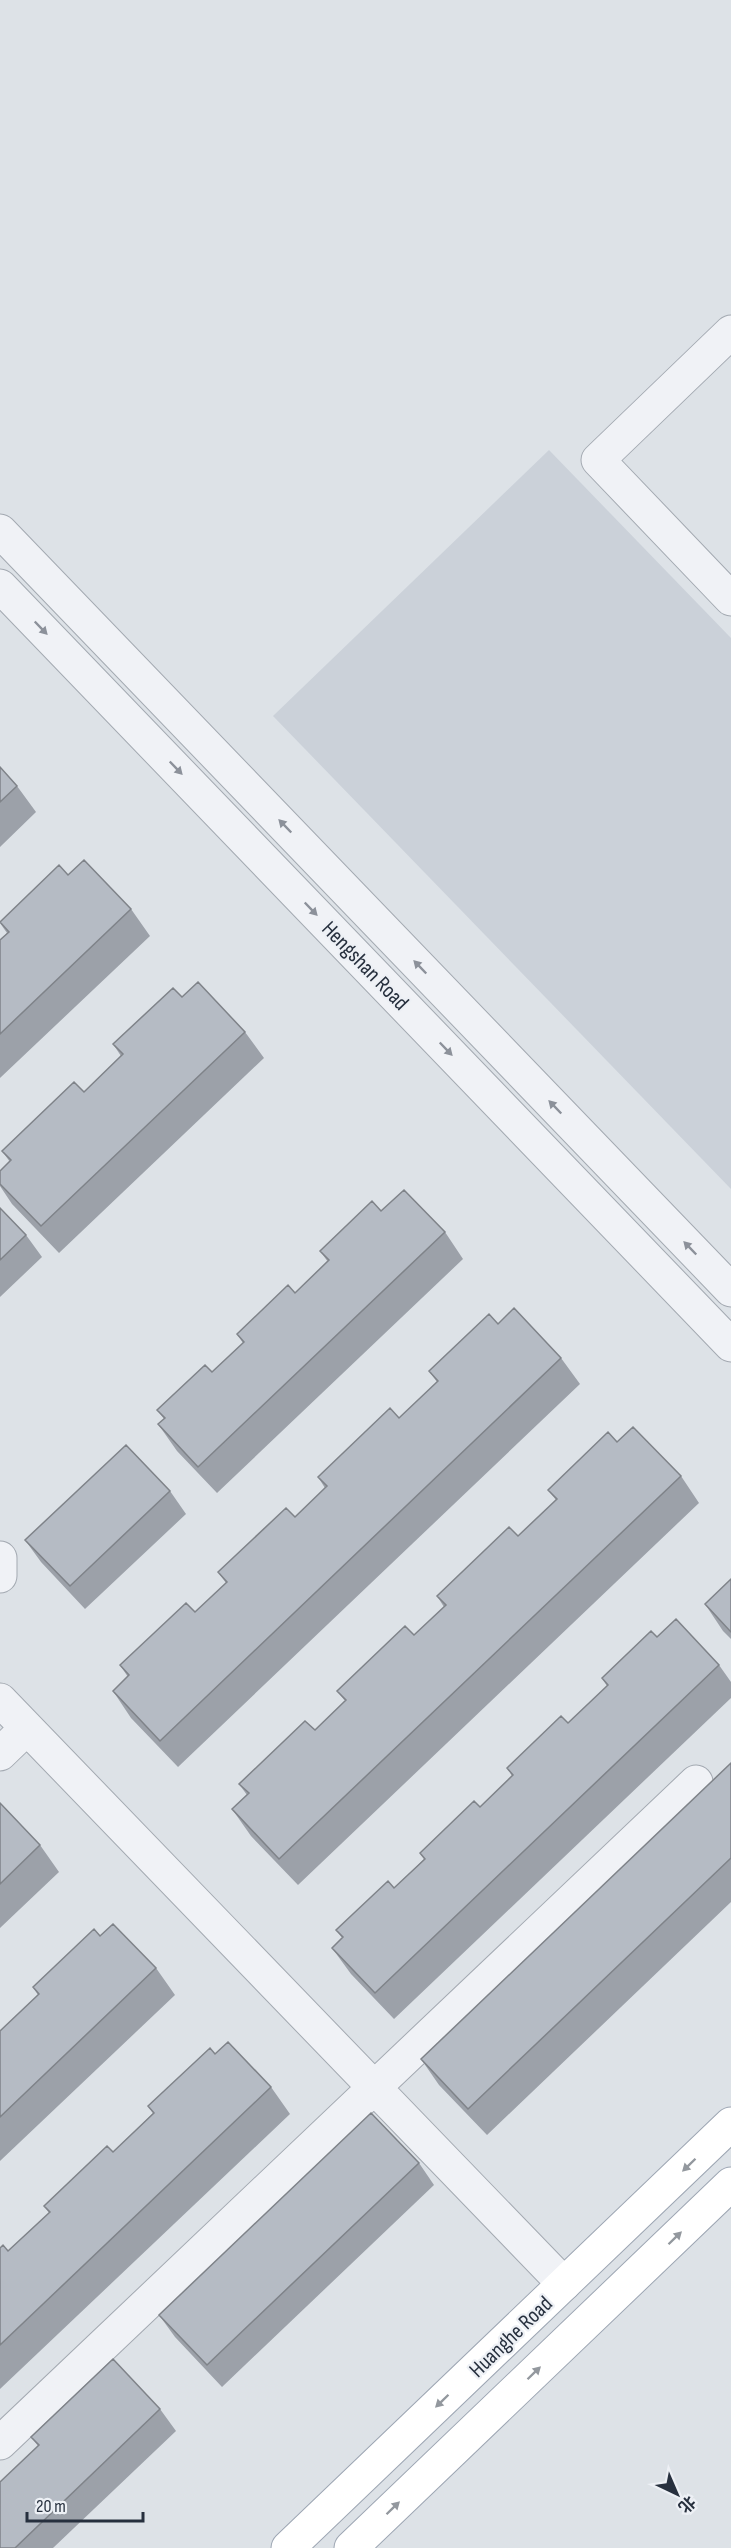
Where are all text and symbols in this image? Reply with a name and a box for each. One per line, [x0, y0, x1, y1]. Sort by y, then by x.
one-way arrow [33, 620, 47, 634]
one-way arrow [169, 761, 183, 776]
one-way arrow [278, 820, 292, 834]
one-way arrow [304, 901, 318, 916]
street label: Hengshan Road [316, 916, 414, 1016]
one-way arrow [413, 959, 427, 974]
one-way arrow [439, 1042, 453, 1056]
one-way arrow [548, 1100, 562, 1115]
one-way arrow [684, 1241, 698, 1255]
one-way arrow [682, 2157, 696, 2171]
one-way arrow [667, 2232, 682, 2245]
street label: Huanghe Road [464, 2291, 558, 2383]
one-way arrow [527, 2366, 541, 2380]
one-way arrow [434, 2394, 449, 2408]
north arrow [647, 2464, 707, 2524]
scale bar [27, 2485, 142, 2523]
text: 北 [674, 2491, 699, 2516]
text: 20 m [36, 2496, 66, 2517]
one-way arrow [386, 2501, 400, 2515]

